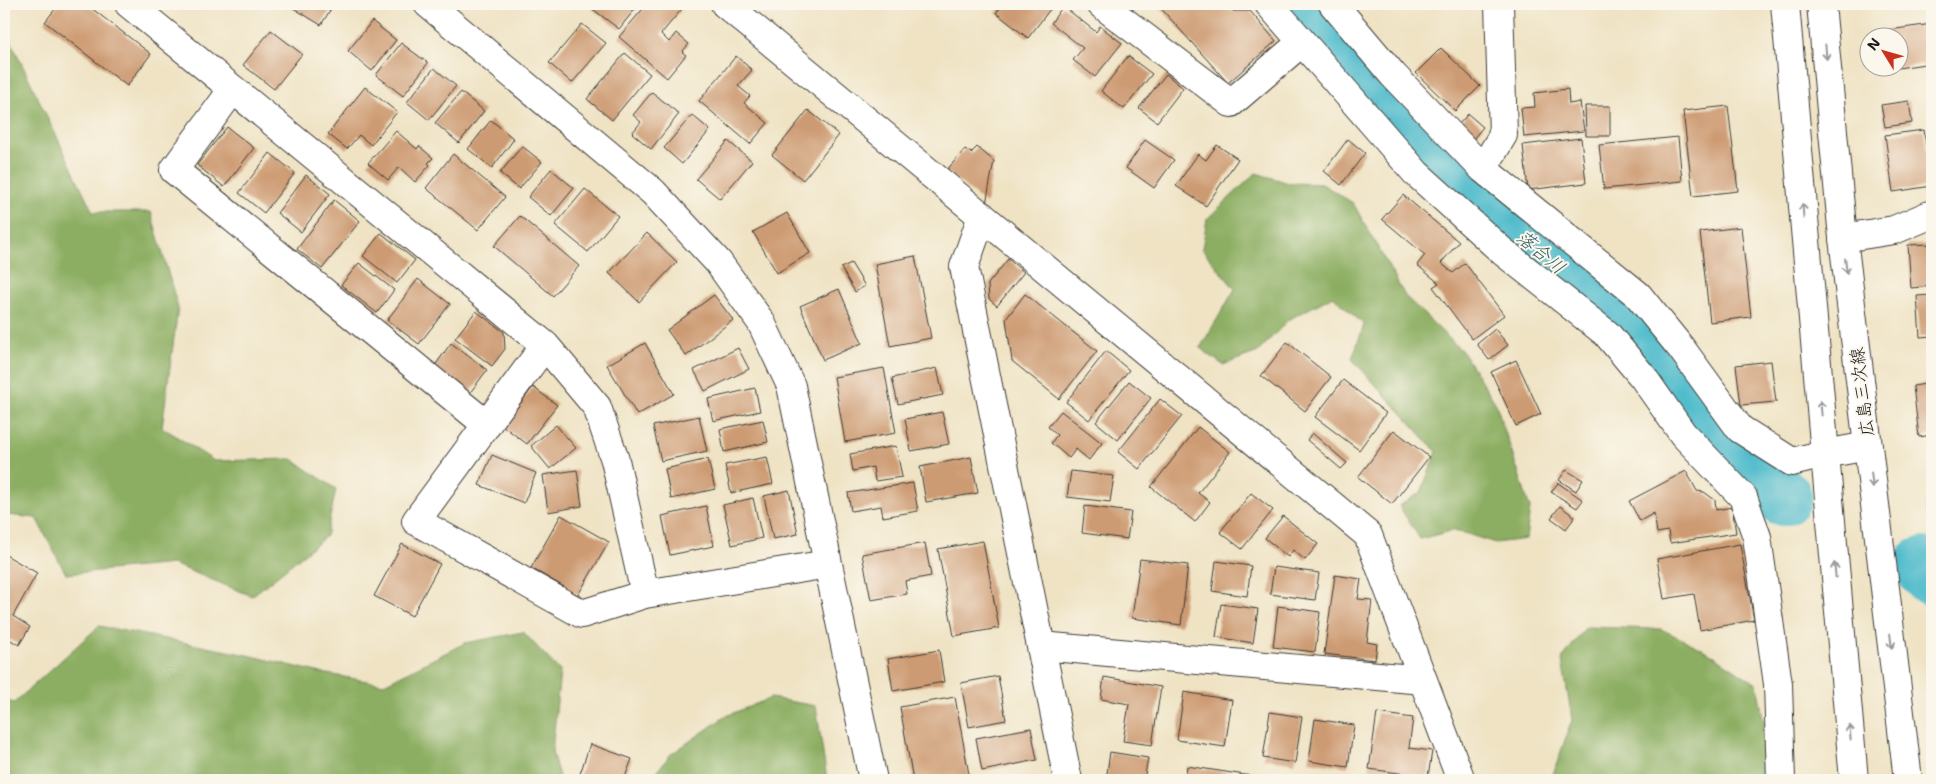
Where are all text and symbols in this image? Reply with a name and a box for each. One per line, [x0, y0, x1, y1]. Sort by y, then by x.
north arrow [1858, 28, 1908, 78]
text: N [1863, 34, 1884, 54]
one-way arrow [1821, 44, 1831, 60]
one-way arrow [1799, 204, 1808, 220]
water label: 落合川 [1511, 224, 1571, 280]
one-way arrow [1842, 258, 1852, 274]
street label: 広島三次線 [1845, 346, 1879, 438]
one-way arrow [1816, 400, 1826, 416]
one-way arrow [1867, 471, 1877, 487]
one-way arrow [1830, 562, 1840, 578]
one-way arrow [1886, 633, 1896, 649]
one-way arrow [1845, 724, 1855, 740]

